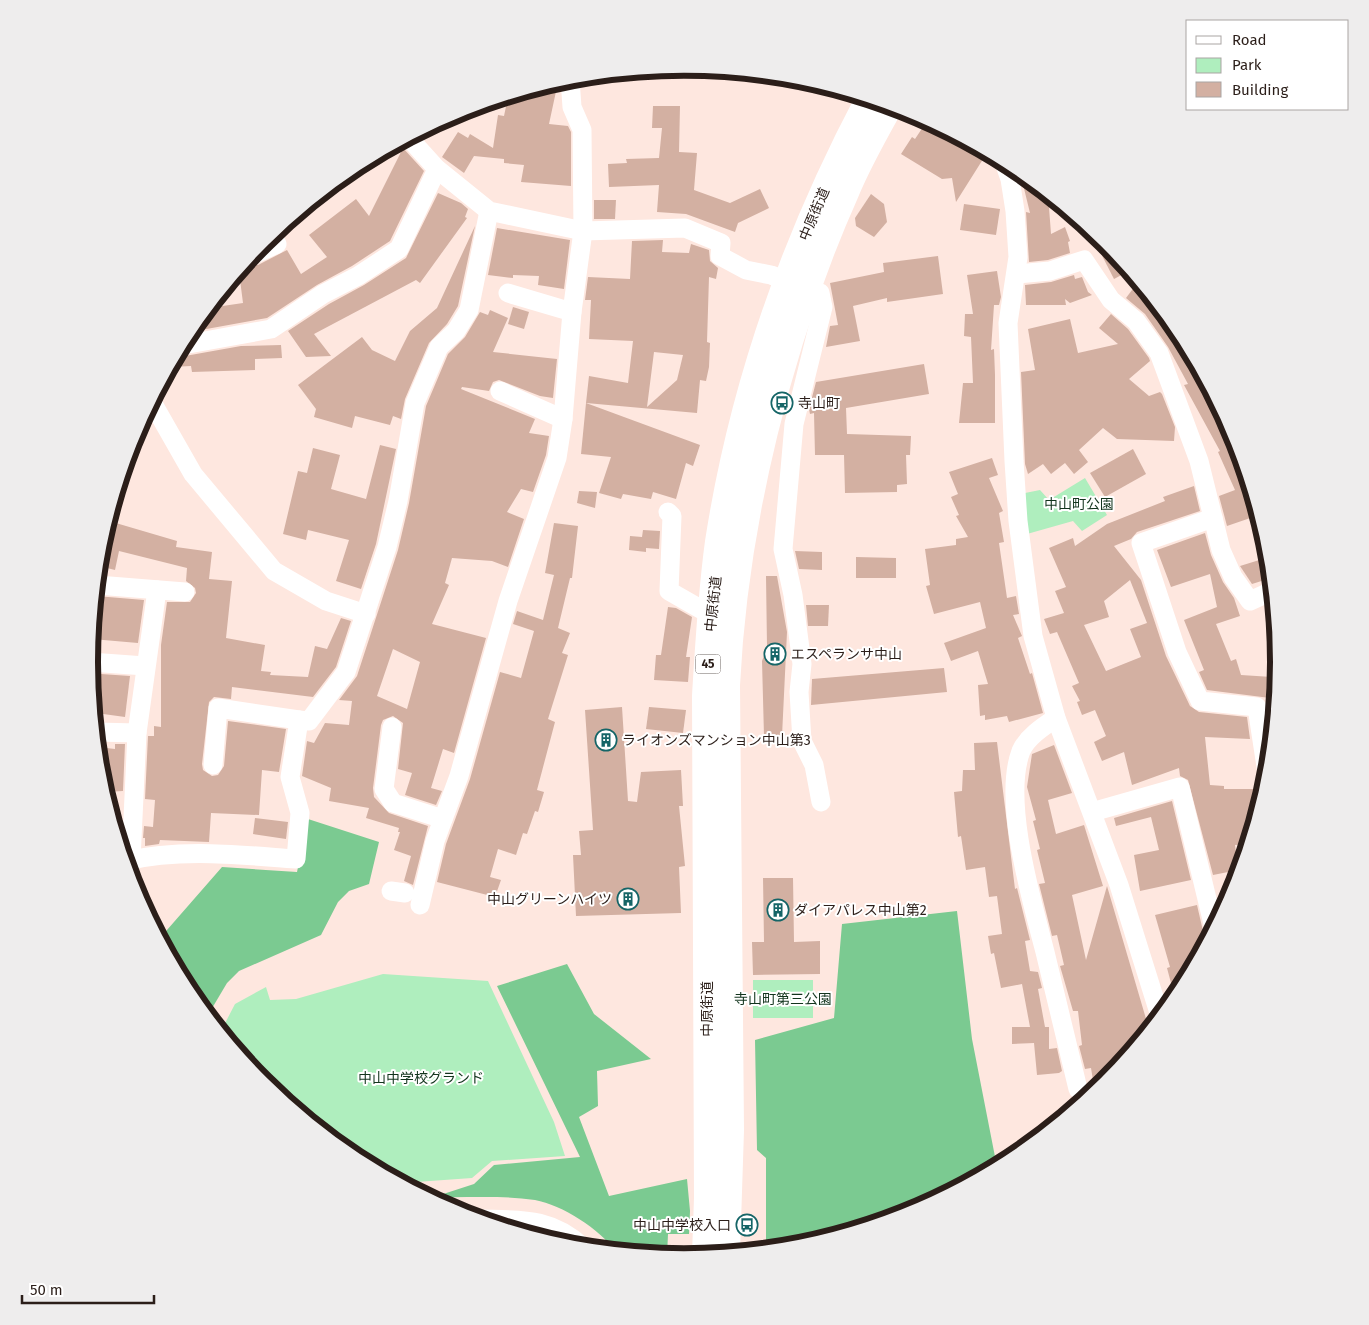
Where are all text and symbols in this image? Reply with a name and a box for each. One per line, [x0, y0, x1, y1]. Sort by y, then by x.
legend [1186, 20, 1349, 110]
text: Road [1232, 31, 1267, 49]
text: Park [1232, 56, 1262, 74]
text: Building [1232, 81, 1288, 99]
street label: 中原街道 [796, 185, 833, 243]
bus stop icon: 寺山町 [770, 391, 794, 415]
place label: 寺山町 [798, 395, 840, 412]
park label: 中山町公園 [1044, 496, 1114, 513]
street label: 中原街道 [702, 575, 725, 633]
building icon: エスペランサ中山 [763, 642, 787, 666]
place label: エスペランサ中山 [791, 646, 902, 663]
road number: 45 [696, 654, 720, 674]
building icon: ライオンズマンション中山第3 [594, 728, 618, 752]
place label: ライオンズマンション中山第3 [622, 732, 811, 749]
building icon: 中山グリーンハイツ [616, 887, 640, 911]
place label: 中山グリーンハイツ [487, 891, 612, 908]
building icon: ダイアパレス中山第2 [766, 898, 790, 922]
place label: ダイアパレス中山第2 [794, 902, 927, 919]
street label: 中原街道 [699, 981, 716, 1037]
park label: 寺山町第三公園 [734, 991, 832, 1008]
park label: 中山中学校グランド [358, 1070, 484, 1087]
bus stop icon: 中山中学校入口 [735, 1213, 759, 1237]
place label: 中山中学校入口 [633, 1217, 731, 1234]
scale bar [22, 1272, 155, 1304]
text: 50 m [30, 1281, 63, 1299]

